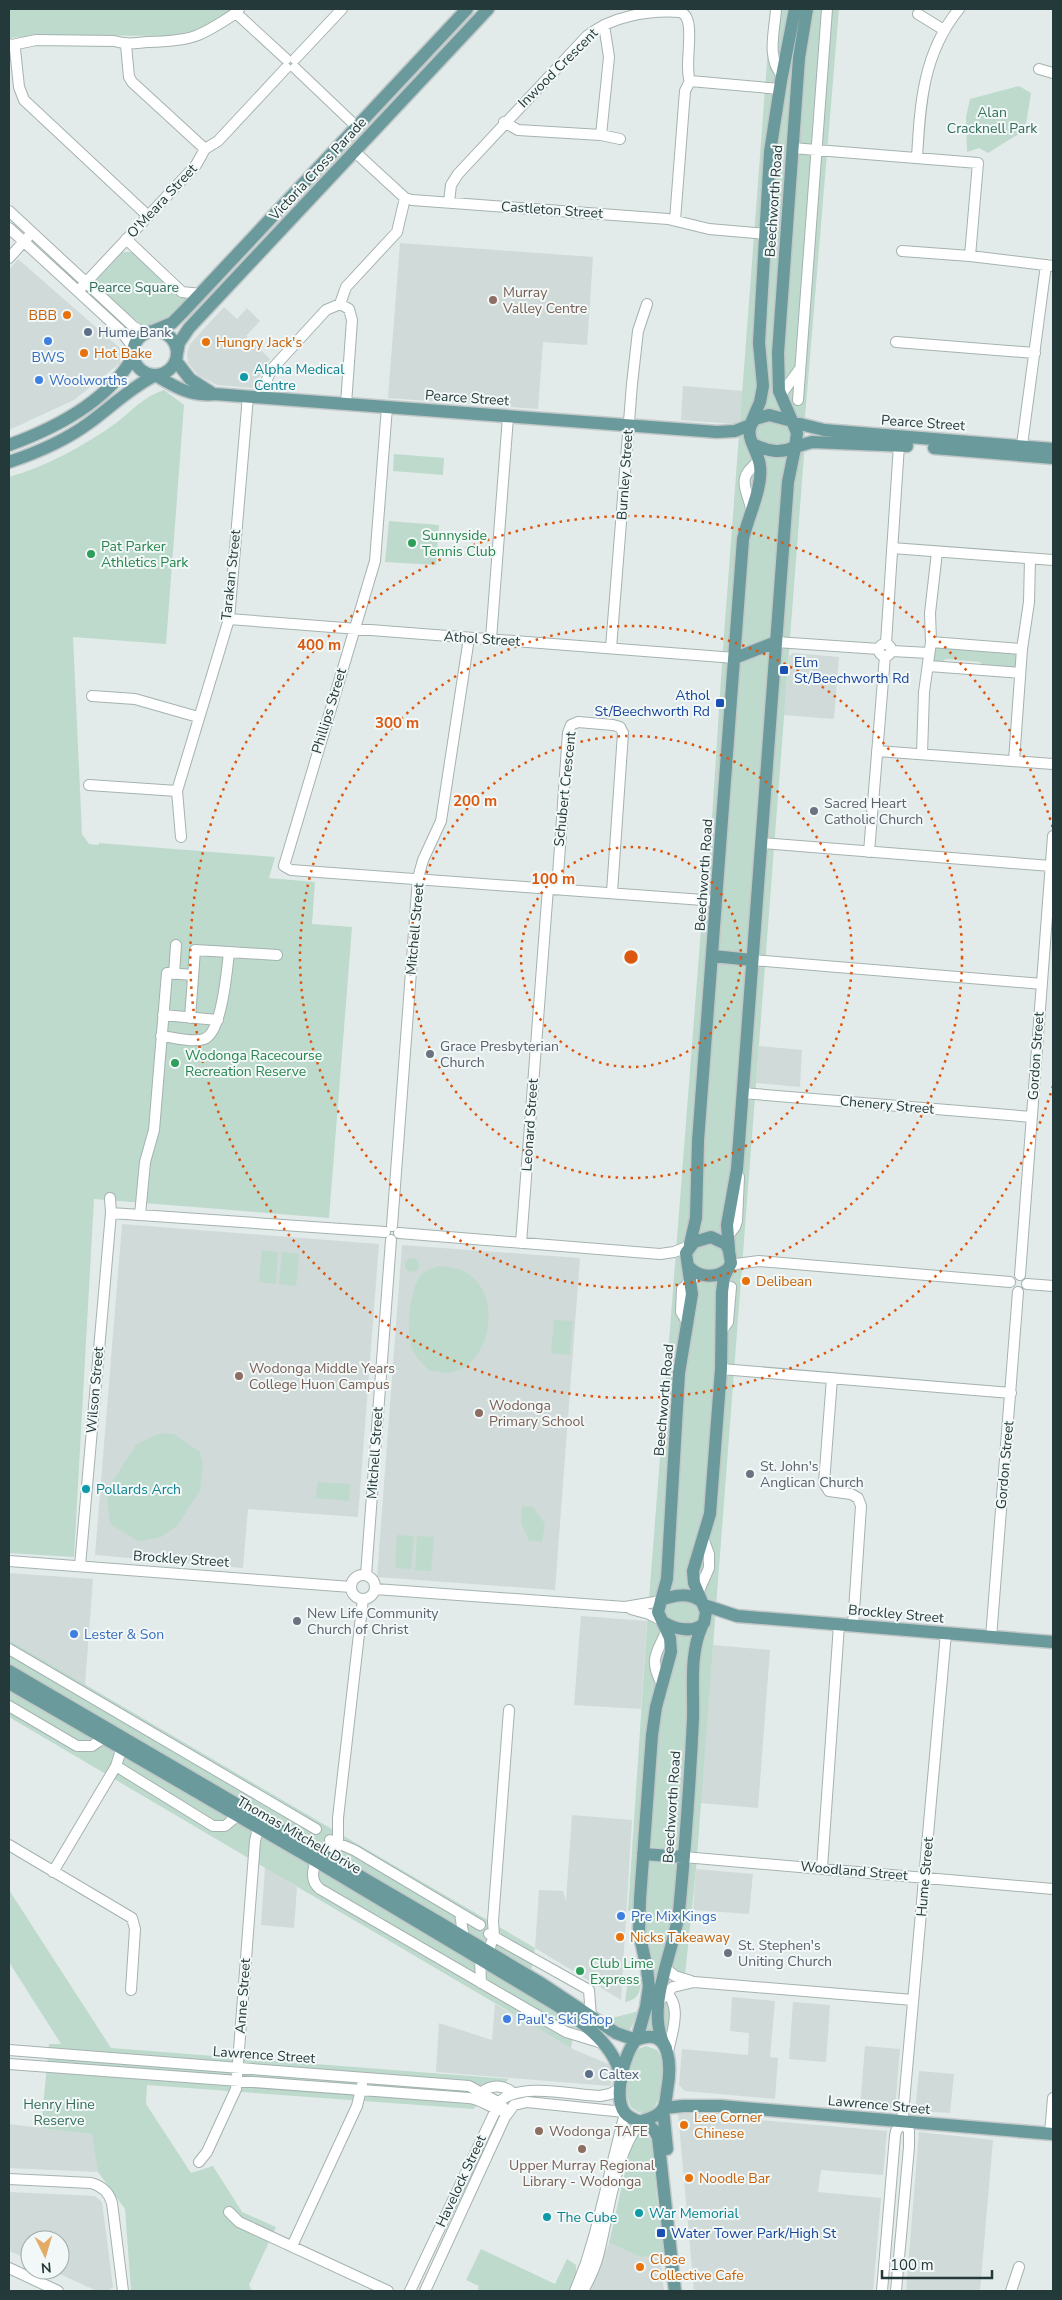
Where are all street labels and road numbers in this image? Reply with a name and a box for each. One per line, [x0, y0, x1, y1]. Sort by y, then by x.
street label: Inwood Crescent [514, 24, 602, 112]
street label: Victoria Cross Parade [265, 113, 371, 225]
street label: Beechworth Road [761, 144, 787, 258]
street label: O'Meara Street [123, 160, 201, 242]
street label: Castleton Street [500, 197, 604, 223]
street label: Pearce Street [424, 386, 510, 410]
street label: Pearce Street [880, 411, 966, 435]
street label: Burnley Street [612, 429, 638, 521]
street label: Tarakan Street [217, 529, 245, 621]
street label: Athol Street [443, 627, 521, 651]
street label: Phillips Street [307, 666, 351, 756]
street label: Schubert Crescent [550, 730, 580, 847]
street label: Beechworth Road [691, 818, 717, 932]
street label: Mitchell Street [402, 882, 428, 976]
street label: Gordon Street [1023, 1011, 1049, 1101]
street label: Leonard Street [517, 1078, 543, 1172]
street label: Chenery Street [839, 1091, 935, 1119]
street label: Beechworth Road [650, 1343, 678, 1457]
street label: Wilson Street [82, 1346, 108, 1434]
street label: Mitchell Street [362, 1406, 388, 1500]
street label: Gordon Street [992, 1420, 1018, 1510]
street label: Brockley Street [132, 1546, 230, 1572]
street label: Brockley Street [847, 1600, 945, 1628]
street label: Beechworth Road [659, 1750, 685, 1864]
street label: Thomas Mitchell Drive [233, 1792, 365, 1878]
street label: Hume Street [912, 1836, 938, 1918]
street label: Woodland Street [799, 1857, 909, 1885]
street label: Anne Street [231, 1958, 255, 2034]
street label: Lawrence Street [212, 2042, 316, 2068]
street label: Lawrence Street [827, 2091, 931, 2119]
street label: Havelock Street [431, 2132, 491, 2230]

